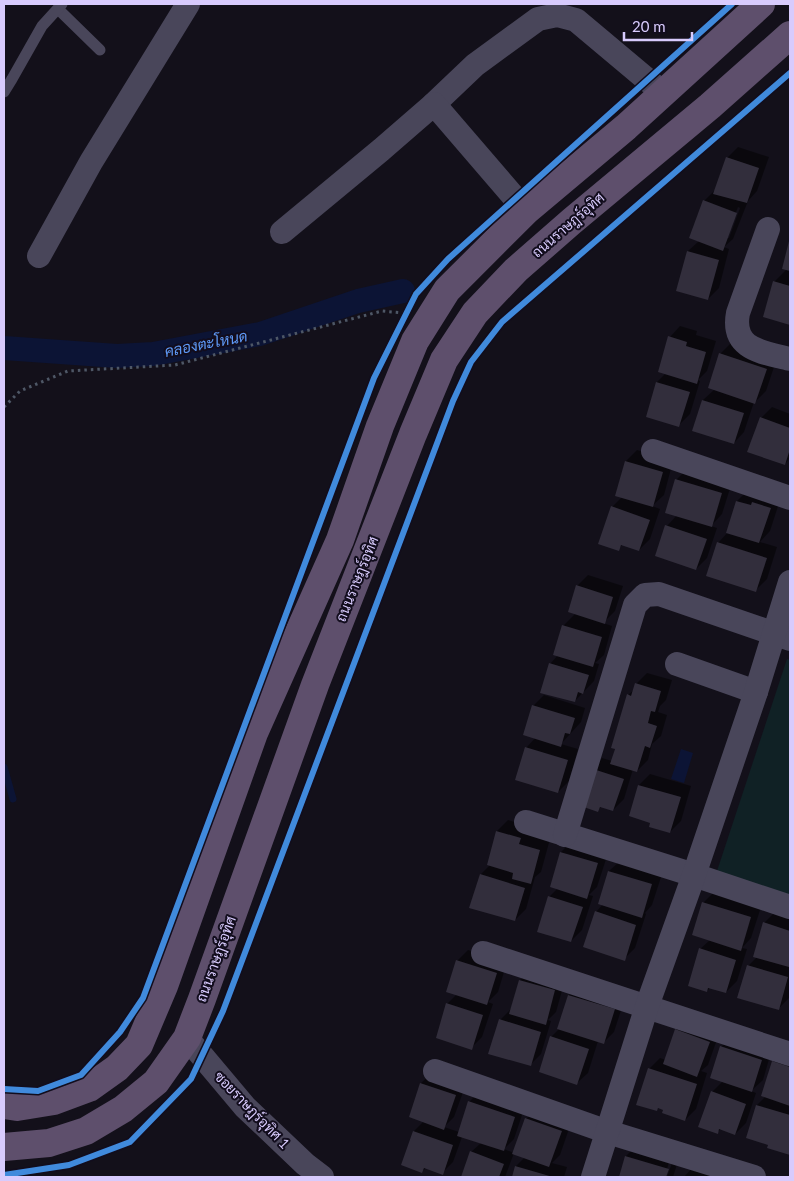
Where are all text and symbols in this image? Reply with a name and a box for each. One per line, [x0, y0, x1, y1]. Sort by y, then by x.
scale bar [624, 10, 692, 42]
text: 20 m [632, 17, 666, 35]
street label: ถนนราษฎร์อุทิศ [528, 189, 609, 262]
water label: คลองตะโหนด [163, 326, 249, 360]
street label: ถนนราษฎร์อุทิศ [332, 534, 383, 625]
street label: ถนนราษฎร์อุทิศ [192, 914, 241, 1005]
street label: ซอยราษฎร์อุทิศ 1 [210, 1067, 293, 1153]

